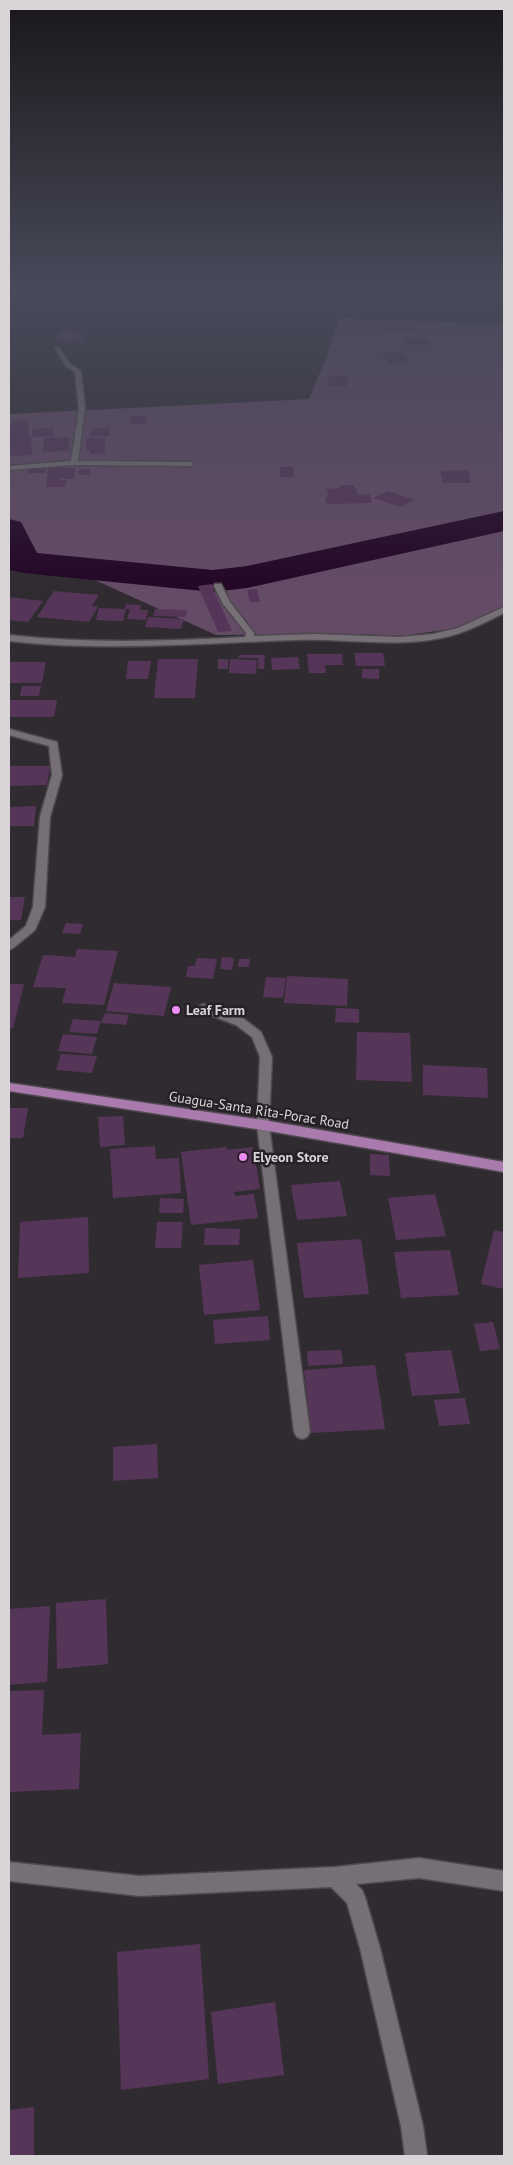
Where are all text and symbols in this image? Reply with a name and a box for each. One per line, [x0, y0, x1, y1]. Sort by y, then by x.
place label: Leaf Farm [186, 1001, 245, 1019]
marker: Leaf Farm [170, 1004, 182, 1016]
street label: Guagua-Santa Rita-Porac Road [168, 1087, 350, 1133]
place label: Elyeon Store [253, 1148, 329, 1166]
marker: Elyeon Store [237, 1151, 249, 1163]

